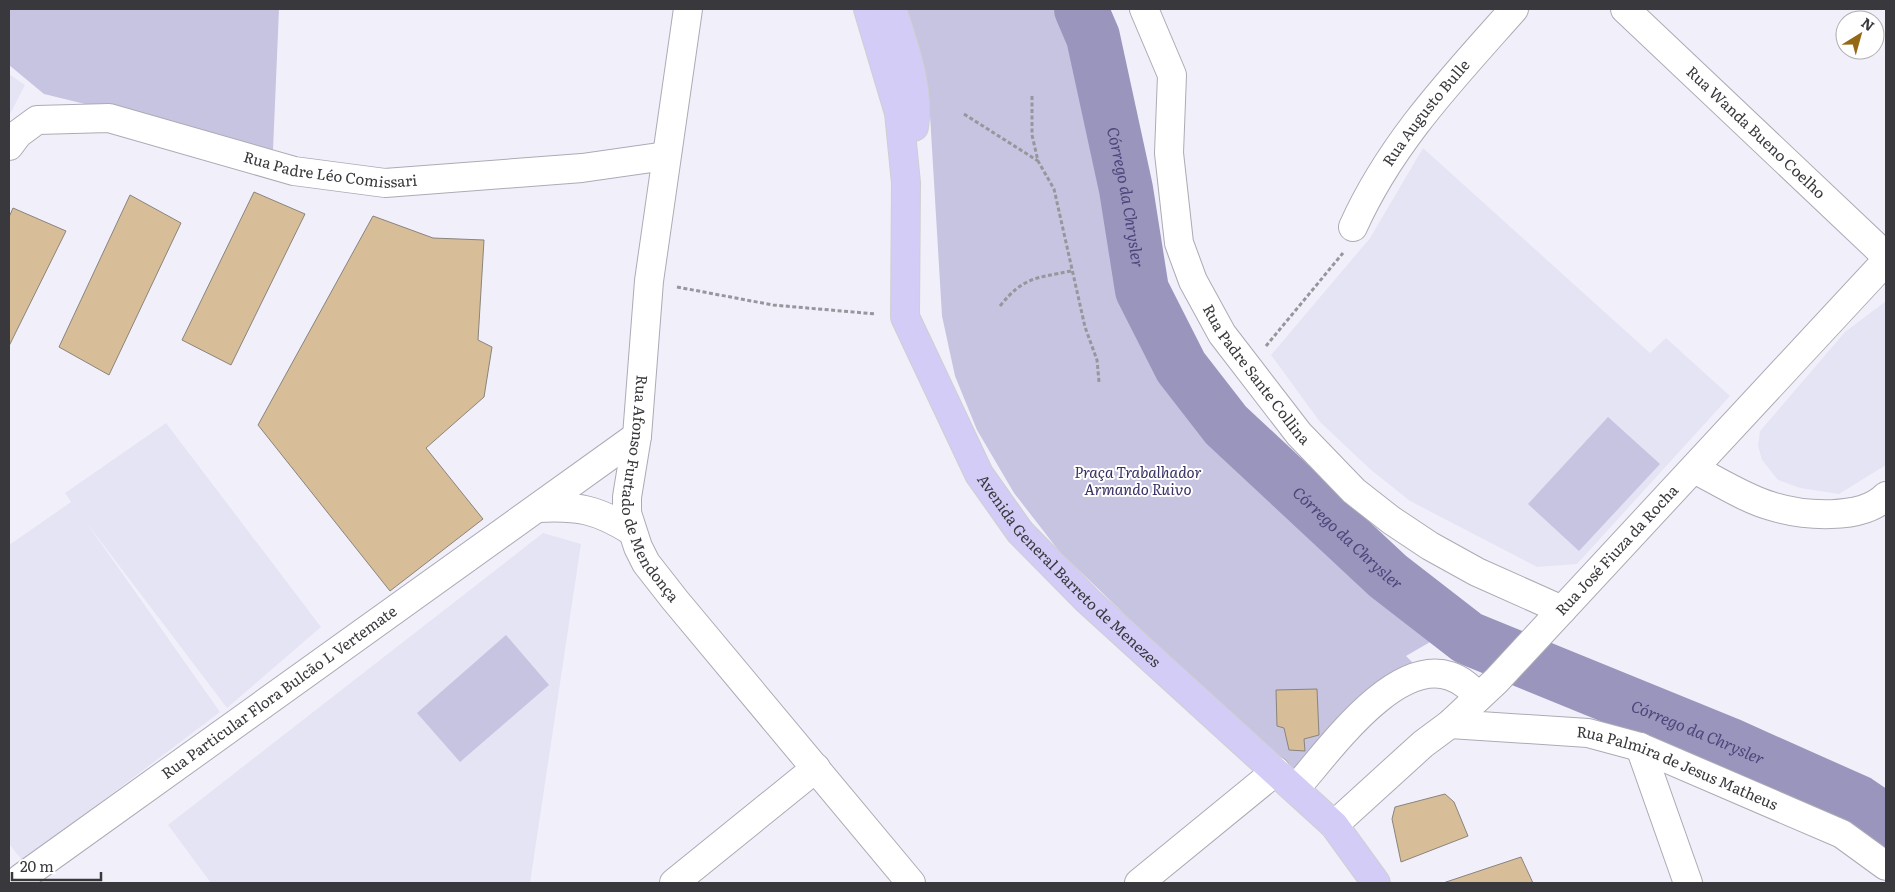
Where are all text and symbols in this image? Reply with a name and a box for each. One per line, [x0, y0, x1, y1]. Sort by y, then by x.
north arrow [1835, 10, 1885, 60]
text: N [1858, 12, 1879, 35]
street label: Rua Augusto Bulle [1376, 53, 1474, 170]
street label: Rua Wanda Bueno Coelho [1682, 60, 1832, 203]
water label: Córrego da Chrysler [1102, 124, 1151, 269]
street label: Rua Padre Léo Comissari [241, 144, 418, 193]
street label: Rua Padre Sante Collina [1198, 300, 1317, 450]
street label: Rua Afonso Furtado de Mendonça [617, 374, 686, 607]
park label: Praça Trabalhador Armando Ruivo [1074, 460, 1202, 500]
street label: Avenida General Barreto de Menezes [972, 469, 1167, 672]
street label: Rua José Fiuza da Rocha [1549, 478, 1684, 620]
water label: Córrego da Chrysler [1288, 480, 1408, 594]
street label: Rua Particular Flora Bulcão L Vertemate [156, 599, 401, 784]
water label: Córrego da Chrysler [1628, 693, 1769, 770]
street label: Rua Palmira de Jesus Matheus [1576, 719, 1782, 815]
scale bar [12, 850, 101, 882]
text: 20 m [20, 854, 54, 877]

